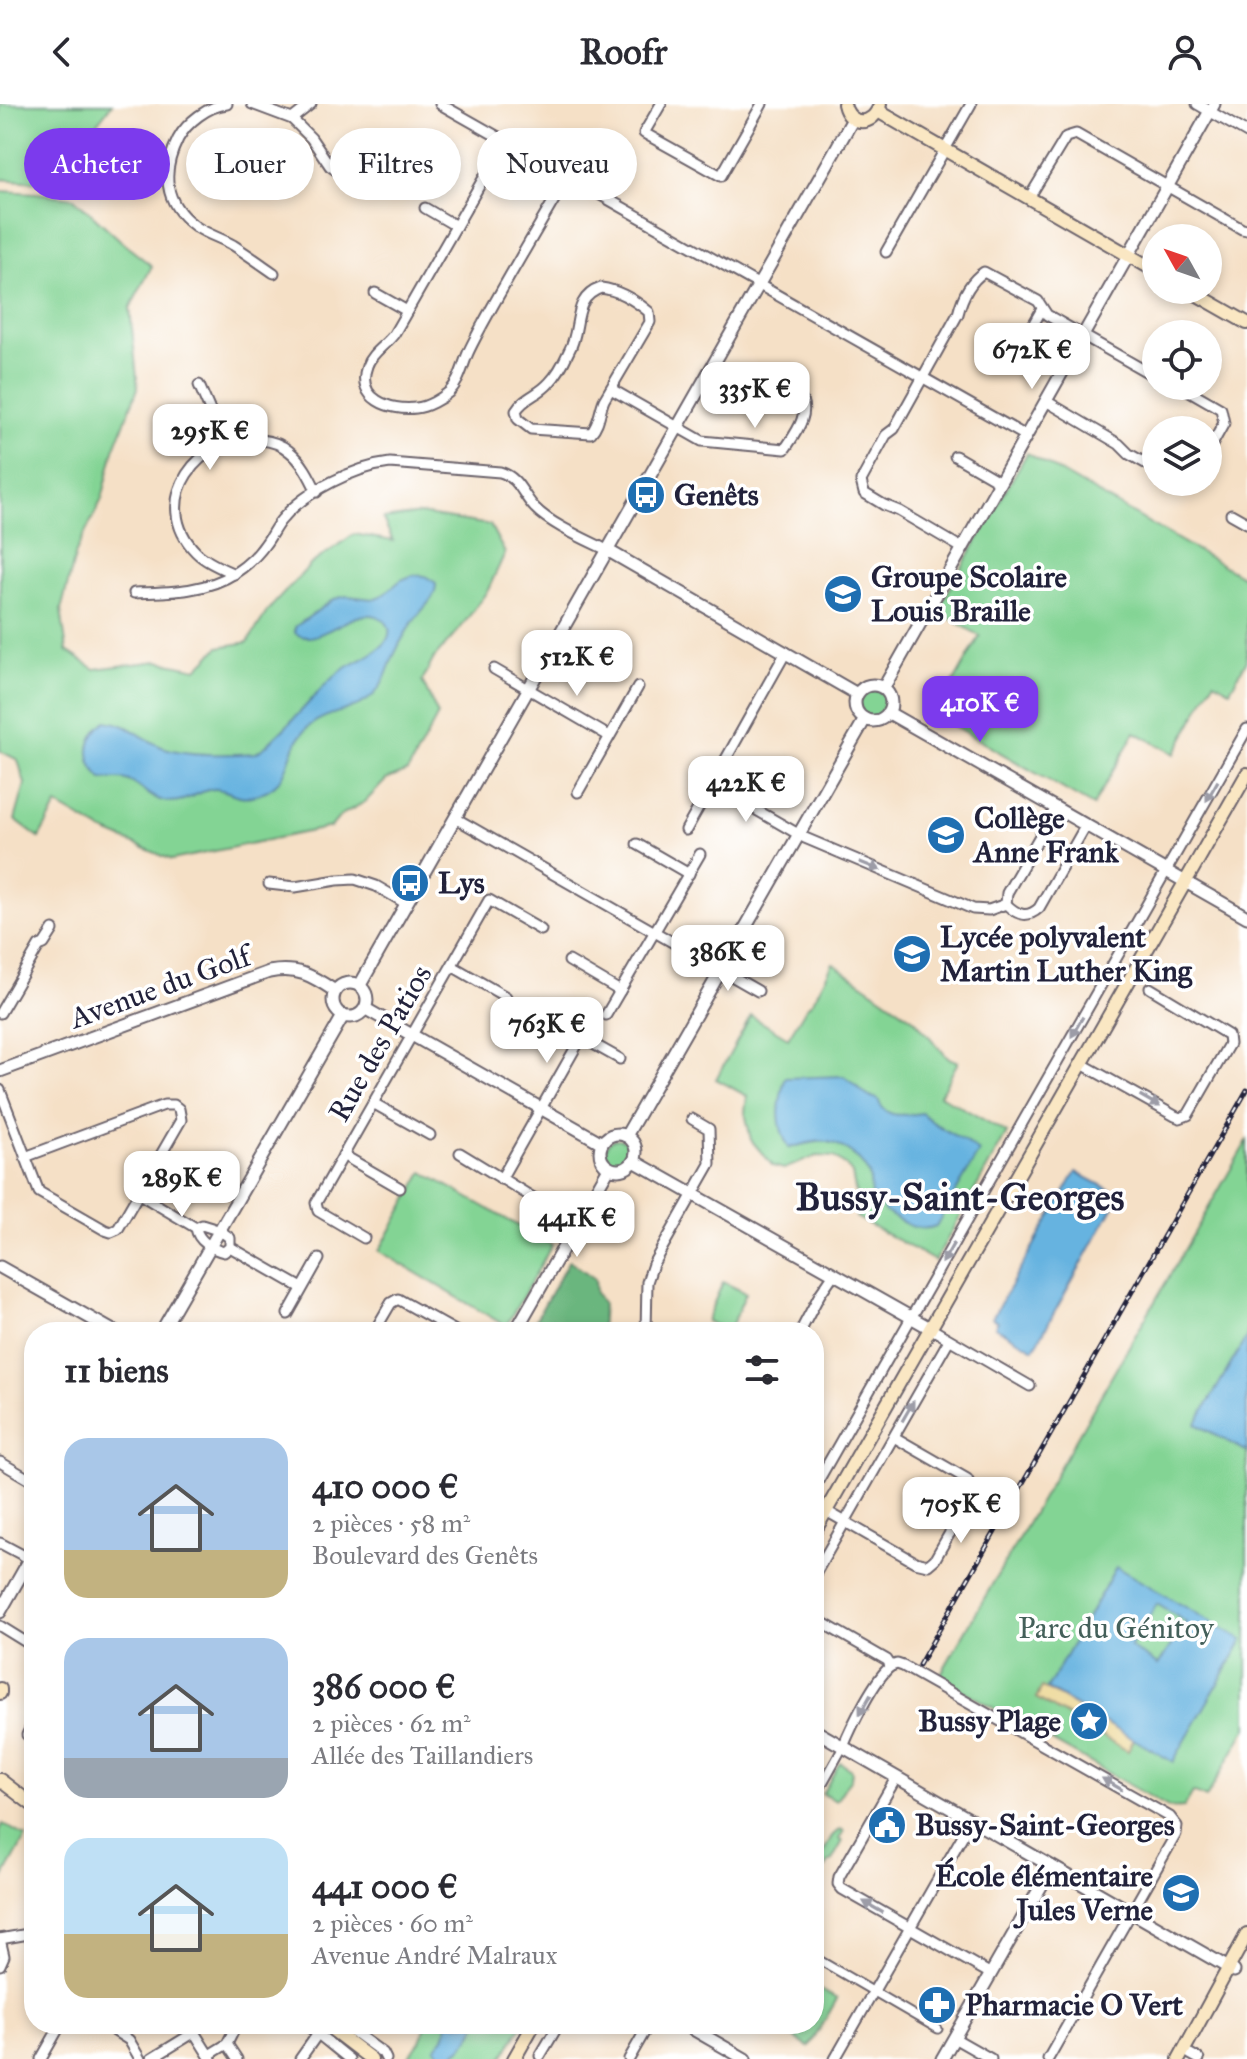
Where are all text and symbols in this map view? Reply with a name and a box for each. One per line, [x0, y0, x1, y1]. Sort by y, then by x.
icon: back [40, 30, 84, 74]
text: Roofr [580, 30, 667, 74]
icon: person [1163, 30, 1207, 74]
chip: Acheter [24, 128, 170, 200]
chip: Louer [186, 128, 314, 200]
chip: Filtres [330, 128, 461, 200]
chip: Nouveau [477, 128, 637, 200]
north arrow [1142, 224, 1222, 304]
map controls [1142, 224, 1222, 496]
button: locate [1142, 320, 1222, 400]
pin: 672K € [967, 323, 1097, 391]
text: 672K € [992, 333, 1072, 365]
pin: 335K € [690, 362, 820, 430]
text: 335K € [719, 372, 791, 404]
pin: 295K € [145, 404, 275, 472]
text: 295K € [171, 414, 249, 446]
button: layers [1142, 416, 1222, 496]
bus stop icon: Genêts [625, 474, 667, 516]
place label: Genêts [674, 477, 759, 513]
place label: Groupe Scolaire Louis Braille [871, 559, 1068, 629]
school or university icon: Groupe Scolaire Louis Braille [822, 573, 864, 615]
pin: 512K € [512, 630, 642, 698]
text: 512K € [540, 640, 615, 672]
pin: 410K € [915, 676, 1045, 744]
text: 410K € [940, 686, 1020, 718]
pin: 422K € [681, 756, 811, 824]
text: 422K € [706, 766, 786, 798]
one-way arrow [1205, 780, 1219, 802]
place label: Collège Anne Frank [972, 800, 1120, 870]
school or university icon: Collège Anne Frank [925, 814, 967, 856]
one-way arrow [858, 860, 882, 873]
bus stop icon: Lys [389, 862, 431, 904]
place label: Lys [438, 865, 485, 901]
place label: Lycée polyvalent Martin Luther King [940, 919, 1193, 989]
pin: 386K € [663, 925, 793, 993]
school or university icon: Lycée polyvalent Martin Luther King [891, 933, 933, 975]
text: 386K € [689, 935, 767, 967]
street label: Avenue du Golf [63, 936, 260, 1037]
street label: Rue des Patios [321, 958, 439, 1128]
pin: 763K € [482, 997, 612, 1065]
text: 763K € [508, 1007, 586, 1039]
one-way arrow [1070, 1016, 1084, 1038]
one-way arrow [1139, 1094, 1161, 1108]
pin: 289K € [117, 1151, 247, 1219]
text: 289K € [142, 1161, 222, 1193]
district label: Bussy-Saint-Georges [796, 1174, 1125, 1220]
pin: 441K € [512, 1191, 642, 1259]
text: 441K € [537, 1201, 617, 1233]
one-way arrow [941, 1242, 955, 1264]
icon: filters [740, 1348, 784, 1392]
text: 11 biens [64, 1350, 169, 1391]
one-way arrow [901, 1400, 915, 1422]
text: 410 000 € [312, 1466, 459, 1507]
icon: home [128, 1470, 224, 1566]
pin: 705K € [896, 1477, 1026, 1545]
text: 705K € [921, 1487, 1001, 1519]
text: 2 pièces · 58 m² [312, 1507, 470, 1539]
text: Boulevard des Genêts [312, 1539, 538, 1571]
park label: Parc du Génitoy [1018, 1610, 1215, 1646]
text: 386 000 € [312, 1666, 456, 1707]
icon: home [128, 1670, 224, 1766]
one-way arrow [858, 1694, 872, 1716]
place icon: Bussy Plage [1068, 1700, 1110, 1742]
place label: Bussy Plage [918, 1703, 1061, 1739]
text: 2 pièces · 62 m² [312, 1707, 471, 1739]
text: Allée des Taillandiers [312, 1739, 533, 1771]
one-way arrow [1101, 1777, 1123, 1791]
public building icon: Bussy-Saint-Georges [866, 1804, 908, 1846]
place label: Bussy-Saint-Georges [915, 1807, 1175, 1843]
place label: École élémentaire Jules Verne [935, 1857, 1153, 1929]
text: 441 000 € [312, 1866, 458, 1907]
icon: home [128, 1870, 224, 1966]
school or university icon: École élémentaire Jules Verne [1160, 1872, 1202, 1914]
one-way arrow [862, 1900, 884, 1914]
text: 2 pièces · 60 m² [312, 1907, 473, 1939]
text: Avenue André Malraux [312, 1939, 557, 1971]
pharmacy icon: Pharmacie O Vert [916, 1984, 958, 2026]
place label: Pharmacie O Vert [965, 1987, 1183, 2023]

